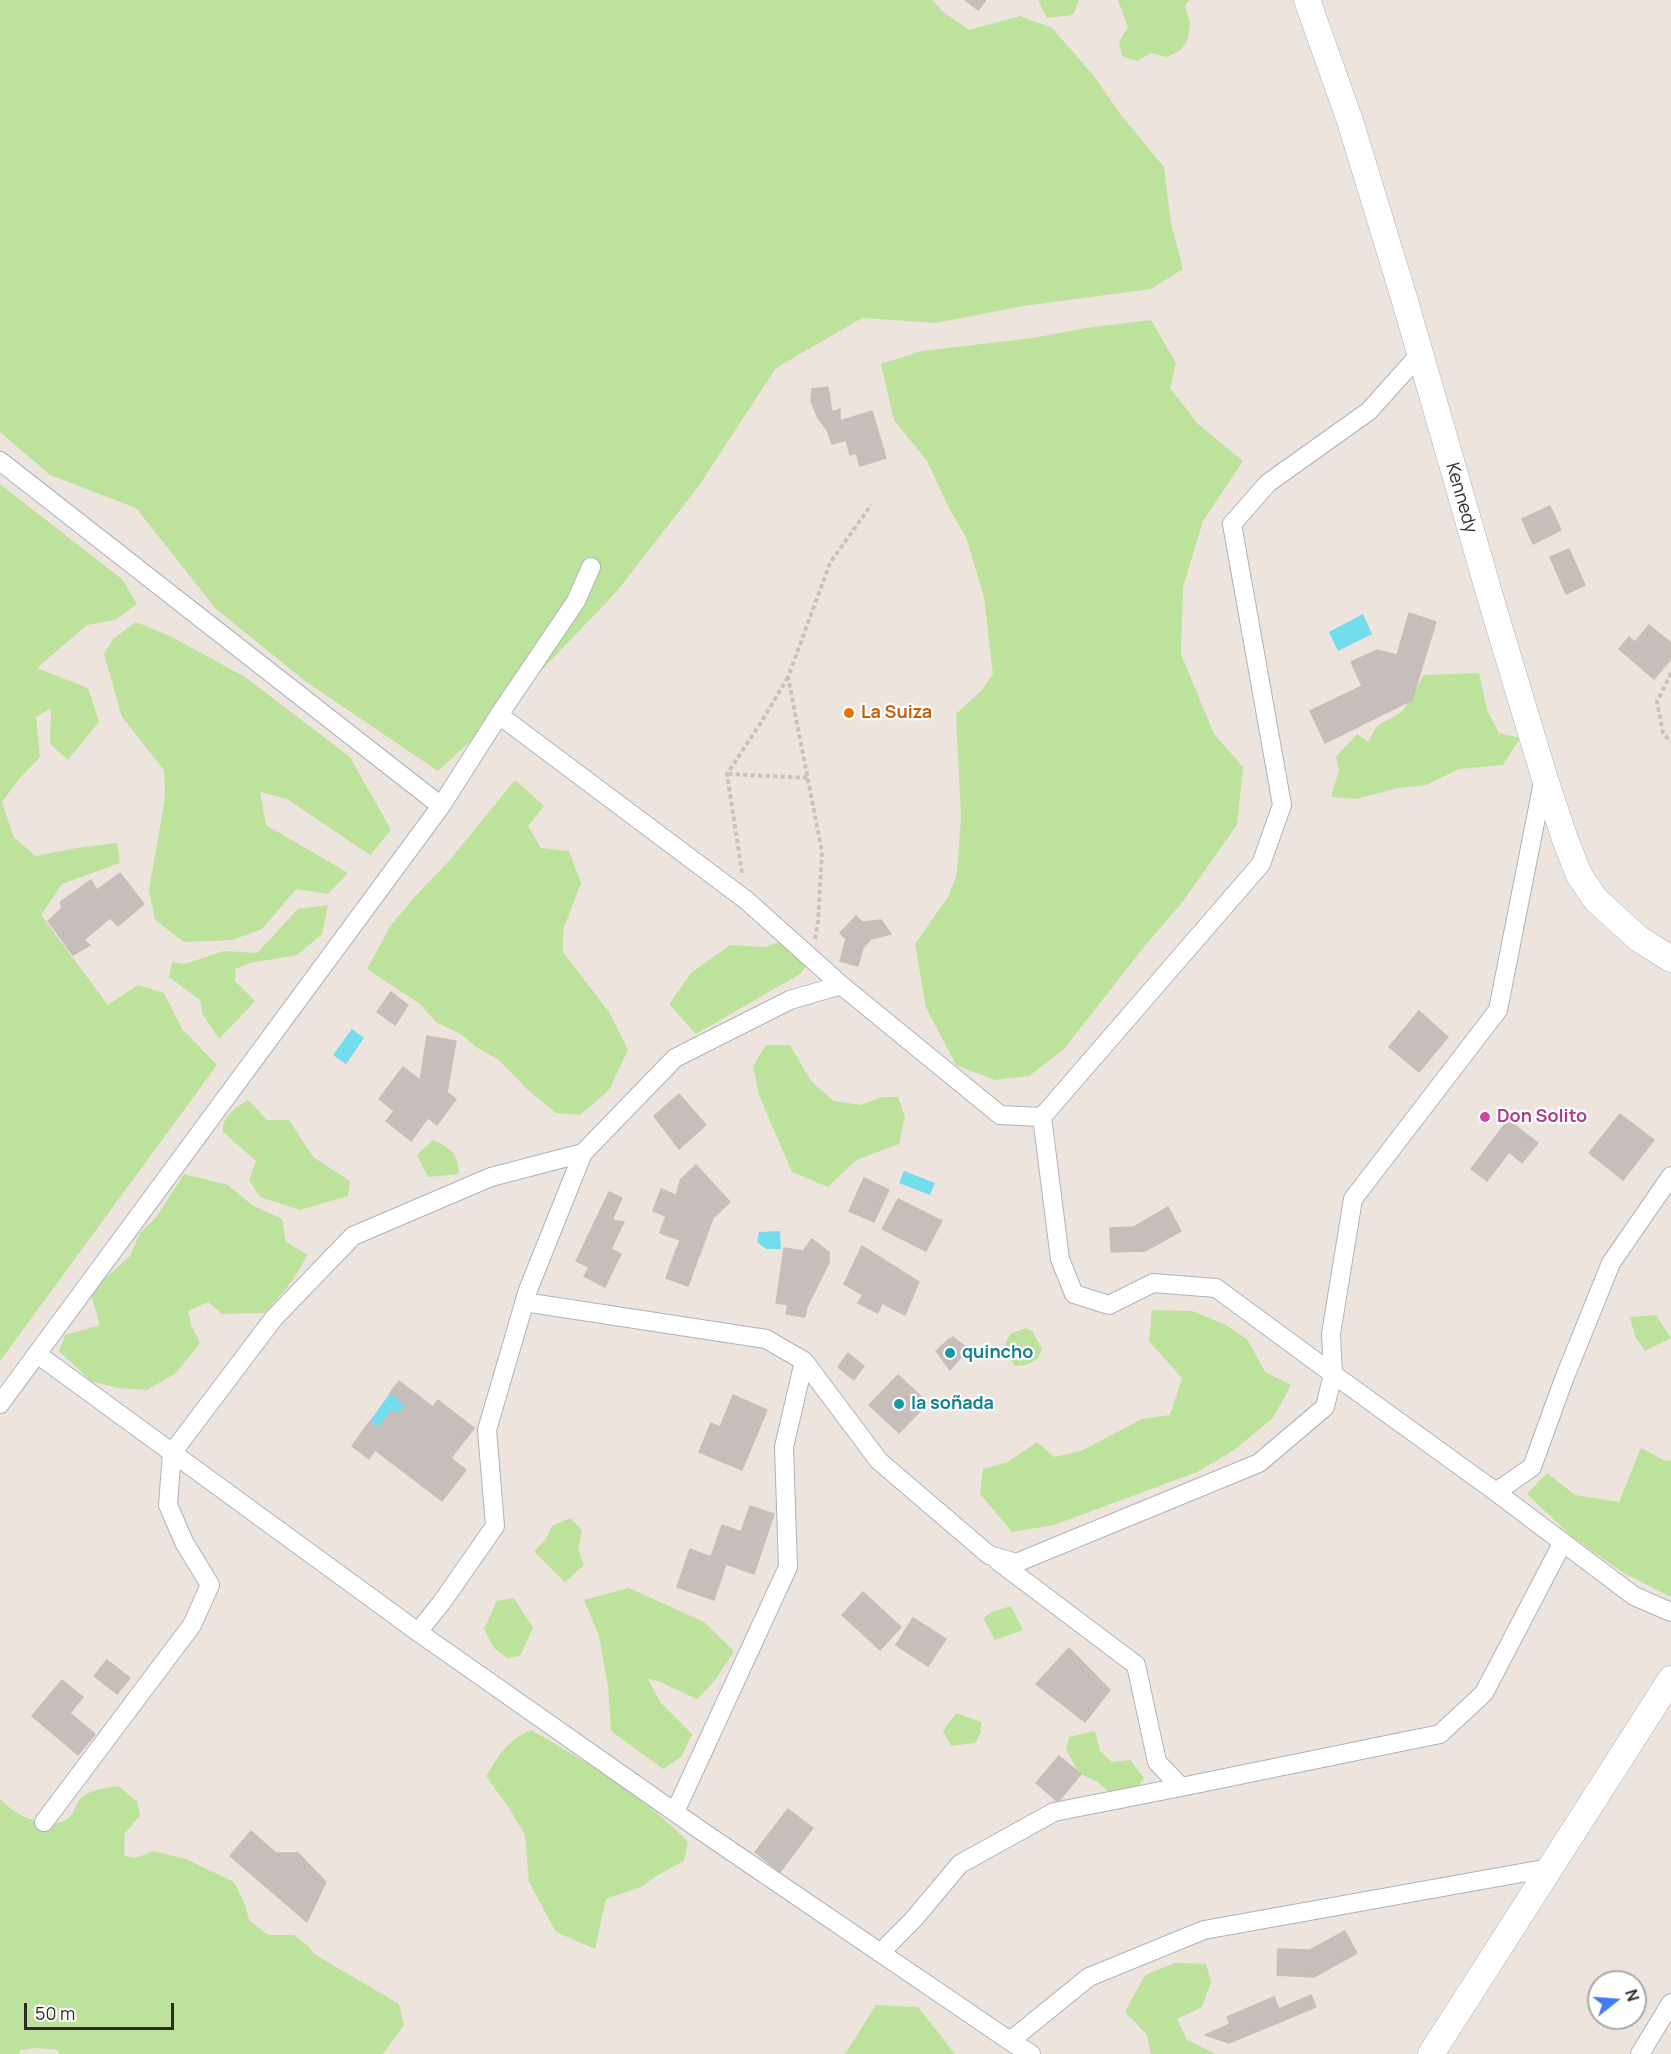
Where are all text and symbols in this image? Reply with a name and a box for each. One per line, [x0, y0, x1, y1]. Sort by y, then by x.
street label: Kennedy [1441, 460, 1481, 536]
place label: La Suiza [861, 702, 932, 724]
marker: La Suiza [842, 706, 856, 720]
place label: Don Solito [1497, 1106, 1587, 1128]
marker: Don Solito [1478, 1110, 1492, 1124]
place label: quincho [962, 1342, 1033, 1364]
marker: quincho [943, 1346, 957, 1360]
place label: la soñada [911, 1393, 994, 1415]
marker: la soñada [892, 1397, 906, 1411]
north arrow [1587, 1970, 1647, 2030]
text: N [1620, 1987, 1645, 2004]
scale bar [27, 1991, 177, 2029]
text: 50 m [35, 2001, 75, 2025]

